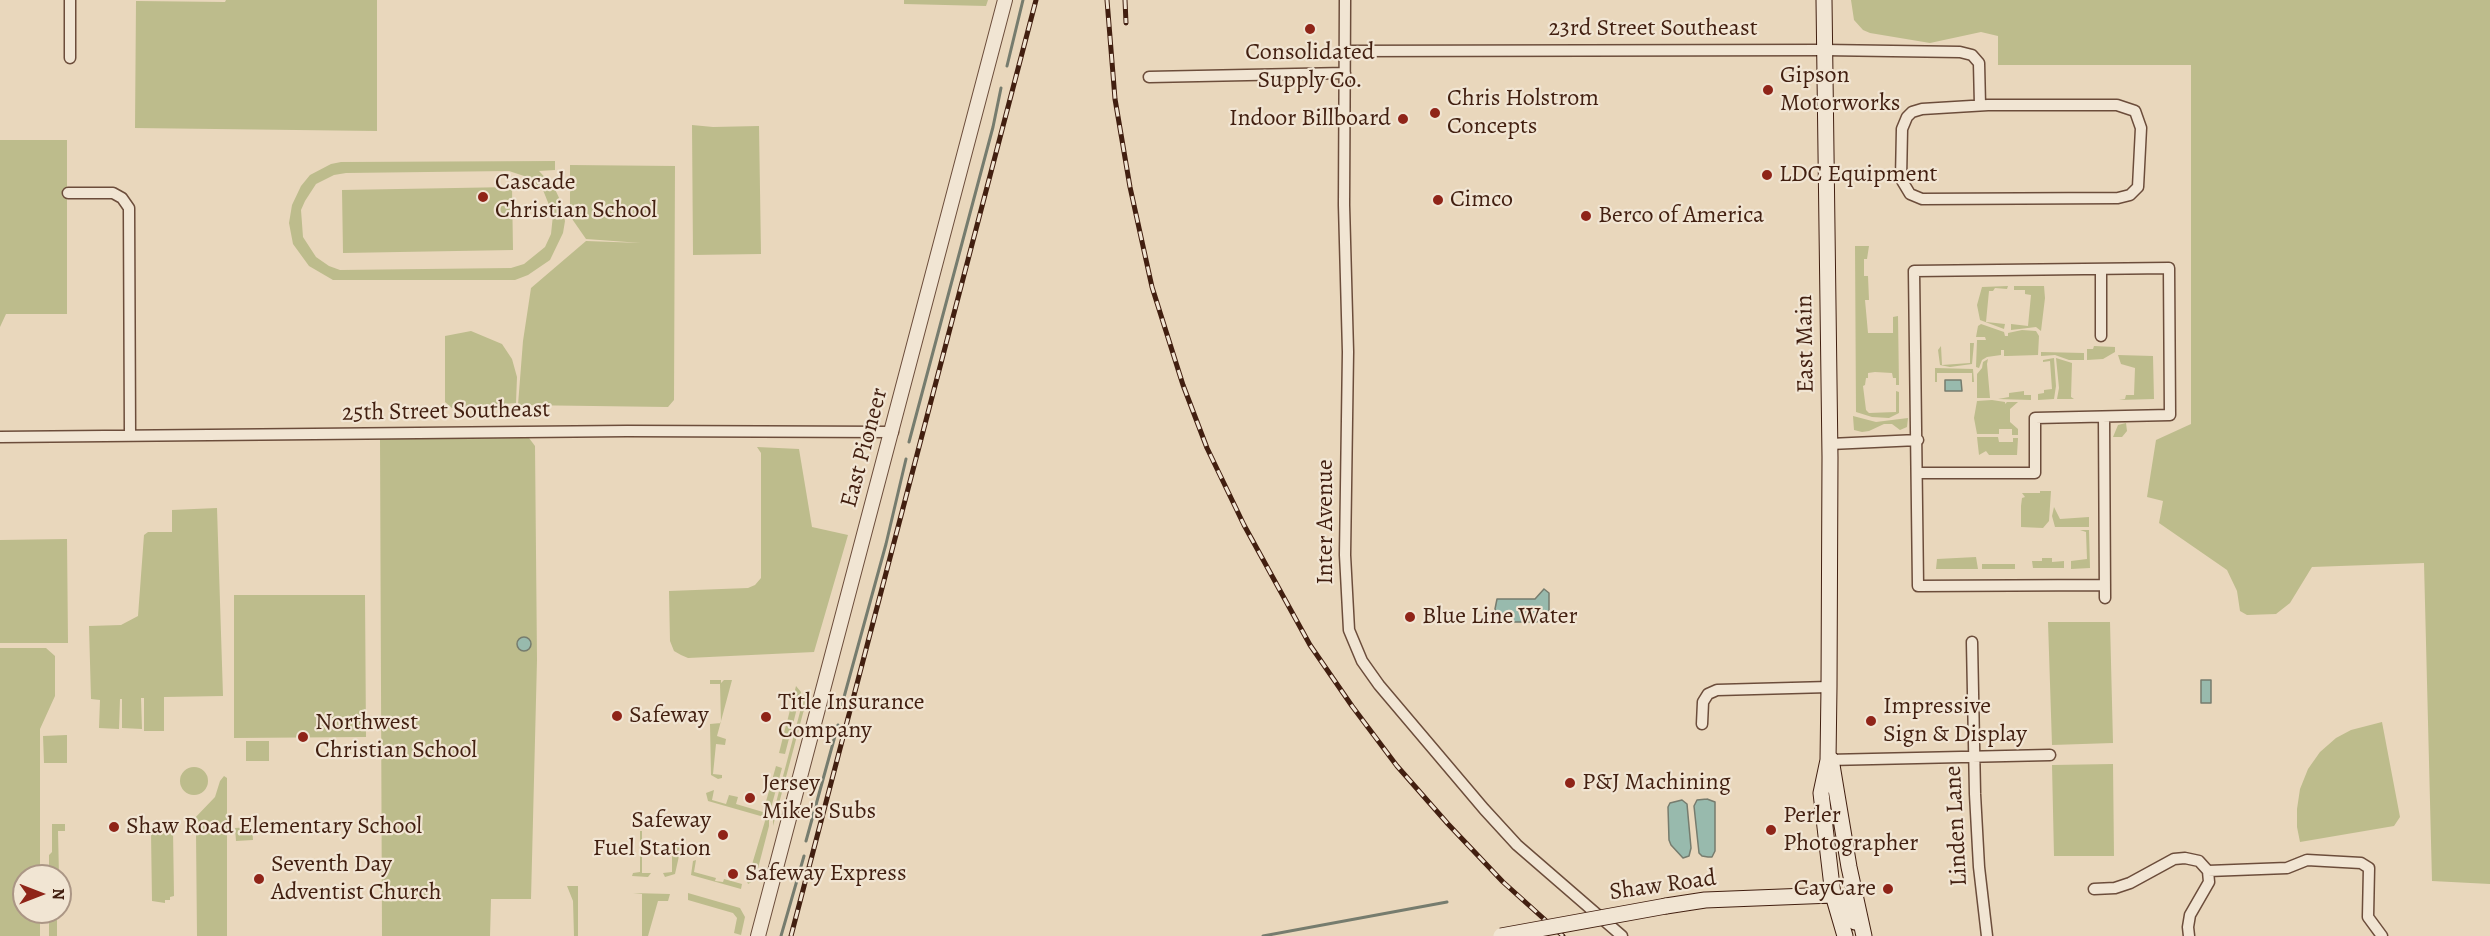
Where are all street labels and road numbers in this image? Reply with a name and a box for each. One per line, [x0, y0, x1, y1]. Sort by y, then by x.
street label: 23rd Street Southeast [1548, 15, 1758, 43]
street label: East Main [1791, 295, 1821, 393]
street label: East Pioneer [835, 385, 895, 511]
street label: 25th Street Southeast [342, 396, 550, 428]
street label: Inter Avenue [1312, 459, 1340, 585]
street label: Linden Lane [1939, 765, 1975, 887]
street label: Shaw Road [1608, 864, 1718, 908]

